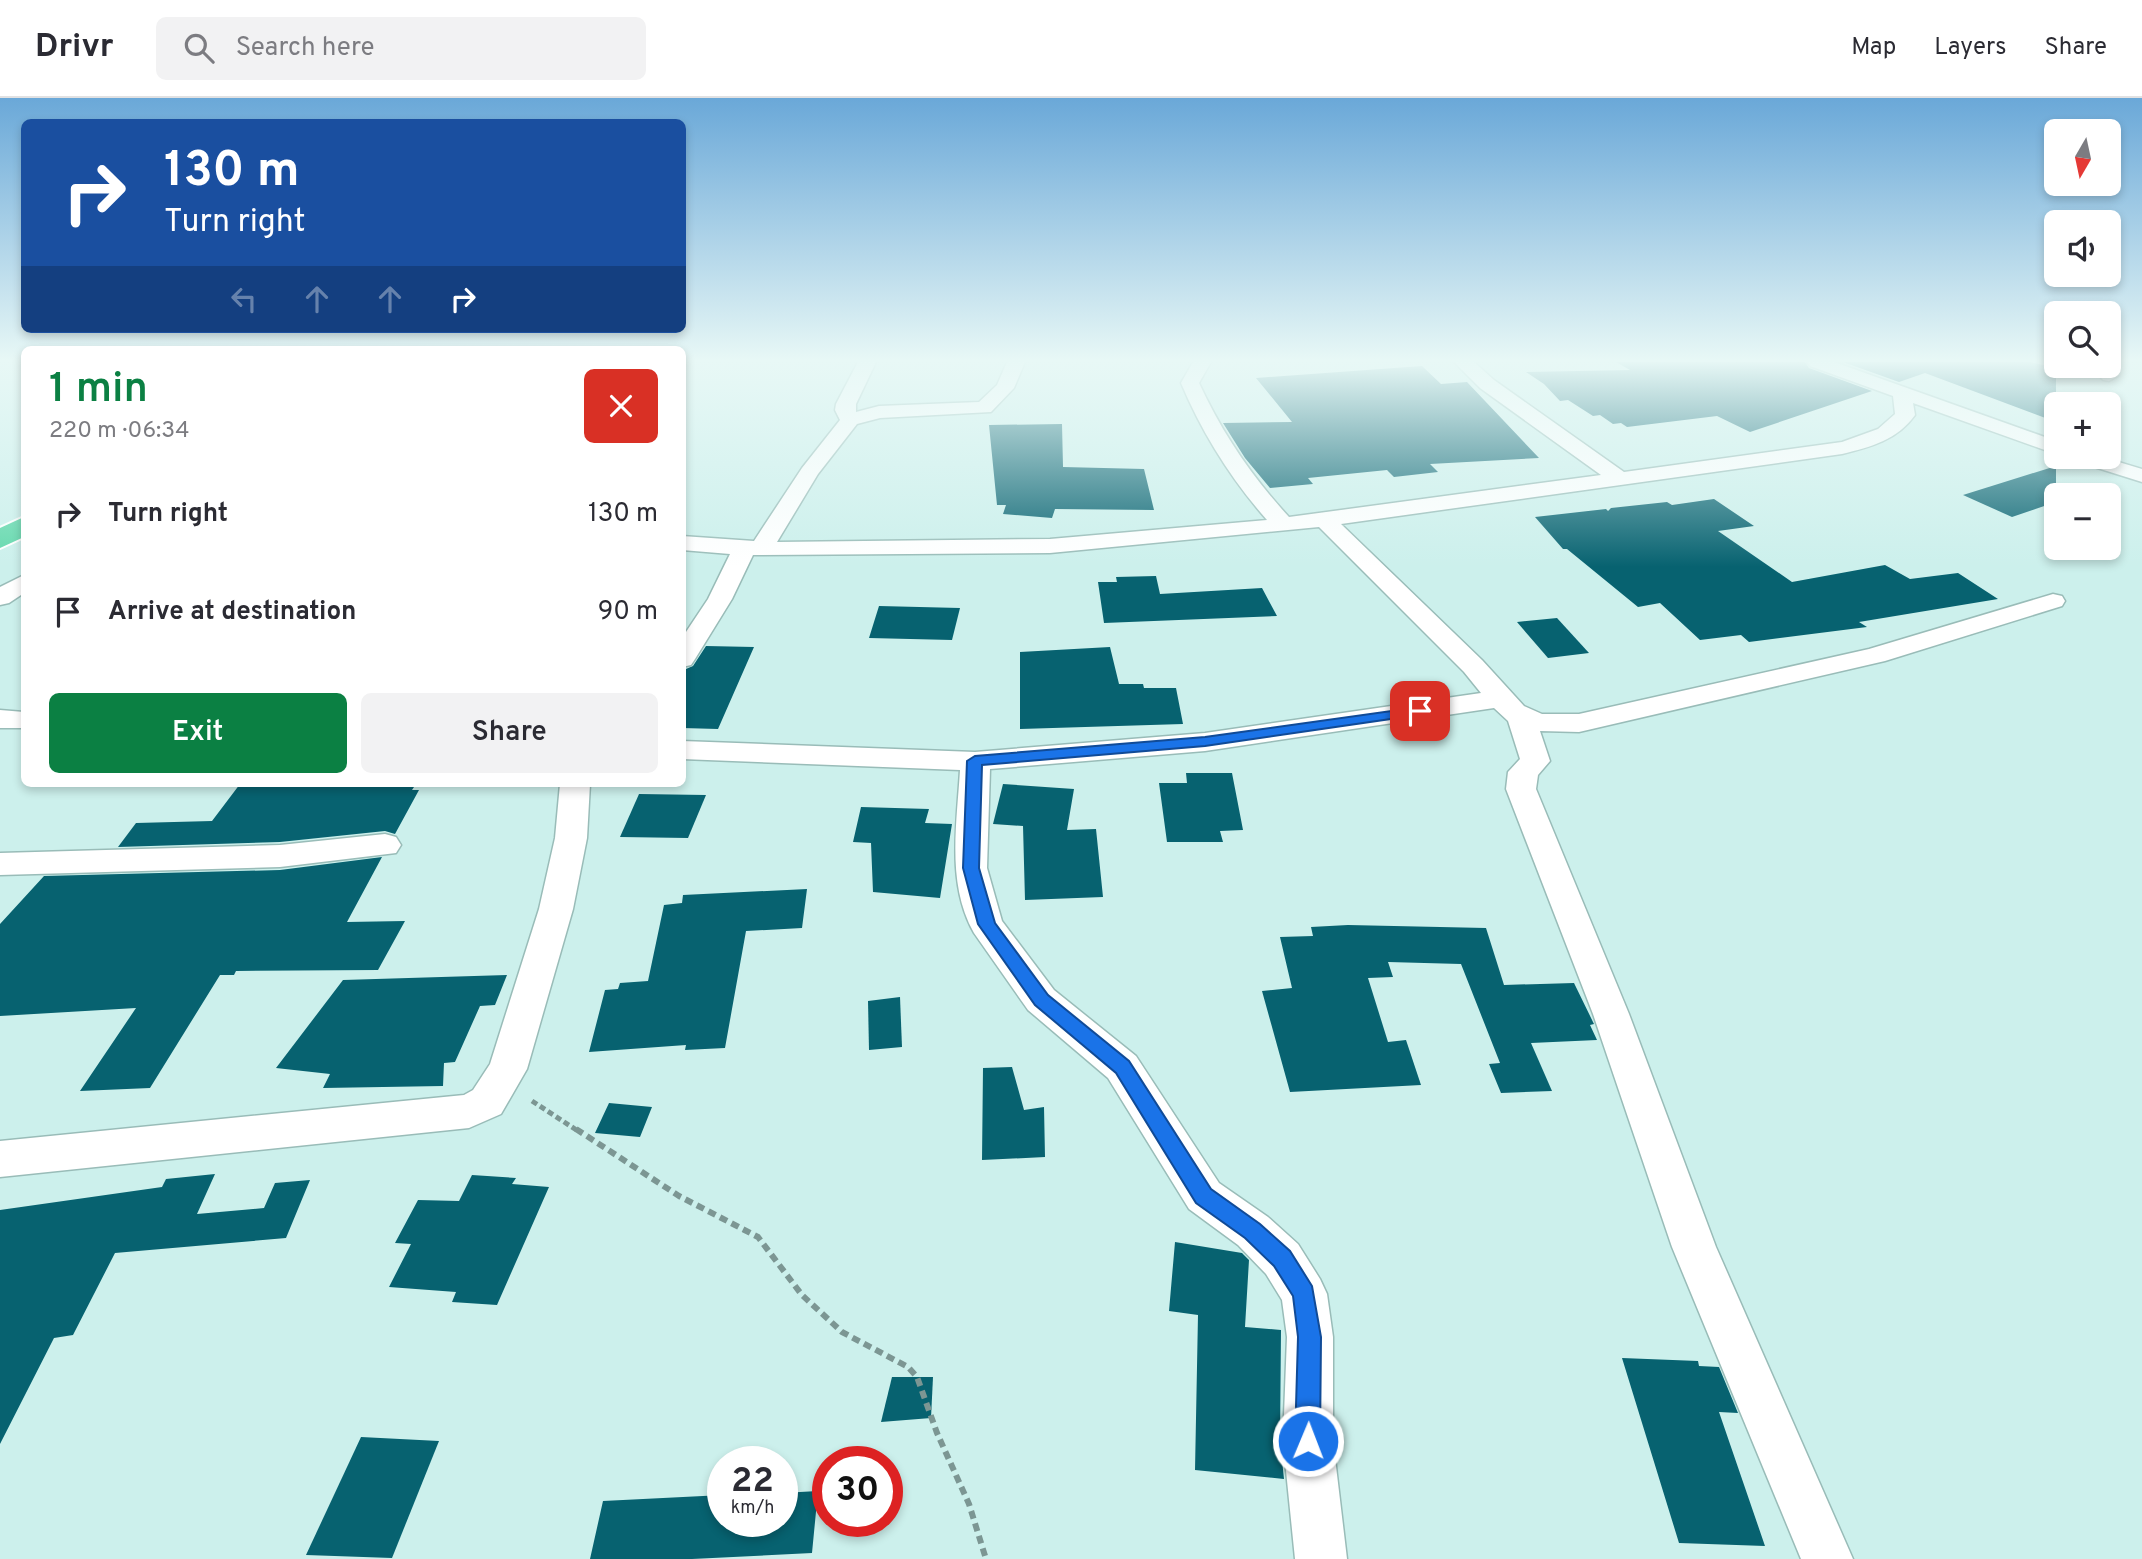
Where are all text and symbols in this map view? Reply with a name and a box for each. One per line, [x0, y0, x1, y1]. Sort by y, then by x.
search box [156, 17, 646, 80]
text: Drivr [35, 27, 114, 69]
icon: search [180, 29, 218, 67]
text: Search here [236, 32, 375, 65]
text: Map [1851, 33, 1896, 63]
text: Layers [1934, 33, 2006, 63]
text: Share [2044, 33, 2107, 63]
north arrow [2044, 119, 2121, 196]
map controls [2044, 119, 2121, 560]
text: 130 m [164, 142, 300, 204]
icon: right [49, 147, 140, 238]
text: Turn right [164, 203, 306, 243]
button: sound [2044, 210, 2121, 287]
icon: left [225, 280, 263, 318]
icon: ahead [298, 280, 336, 318]
icon: ahead [371, 280, 409, 318]
icon: right [444, 280, 482, 318]
button: search [2044, 301, 2121, 378]
text: 1 min [49, 364, 148, 417]
button: close [584, 369, 658, 443]
button: + [2044, 392, 2121, 469]
text: 220 m · 06:34 [49, 417, 189, 446]
button: − [2044, 483, 2121, 560]
icon: right [49, 495, 87, 533]
text: Turn right [108, 498, 228, 531]
text: 130 m [588, 498, 658, 531]
icon: arrive [49, 593, 87, 631]
text: Arrive at destination [108, 596, 356, 629]
text: 90 m [598, 596, 658, 629]
pin [1390, 681, 1450, 741]
icon: arrive [1401, 692, 1439, 730]
button: Exit [49, 693, 347, 773]
button: Share [361, 693, 658, 773]
position arrow [1271, 1404, 1345, 1478]
speed limit sign: 30 [812, 1446, 903, 1537]
text: 22 [731, 1460, 774, 1504]
text: km/h [731, 1497, 774, 1520]

